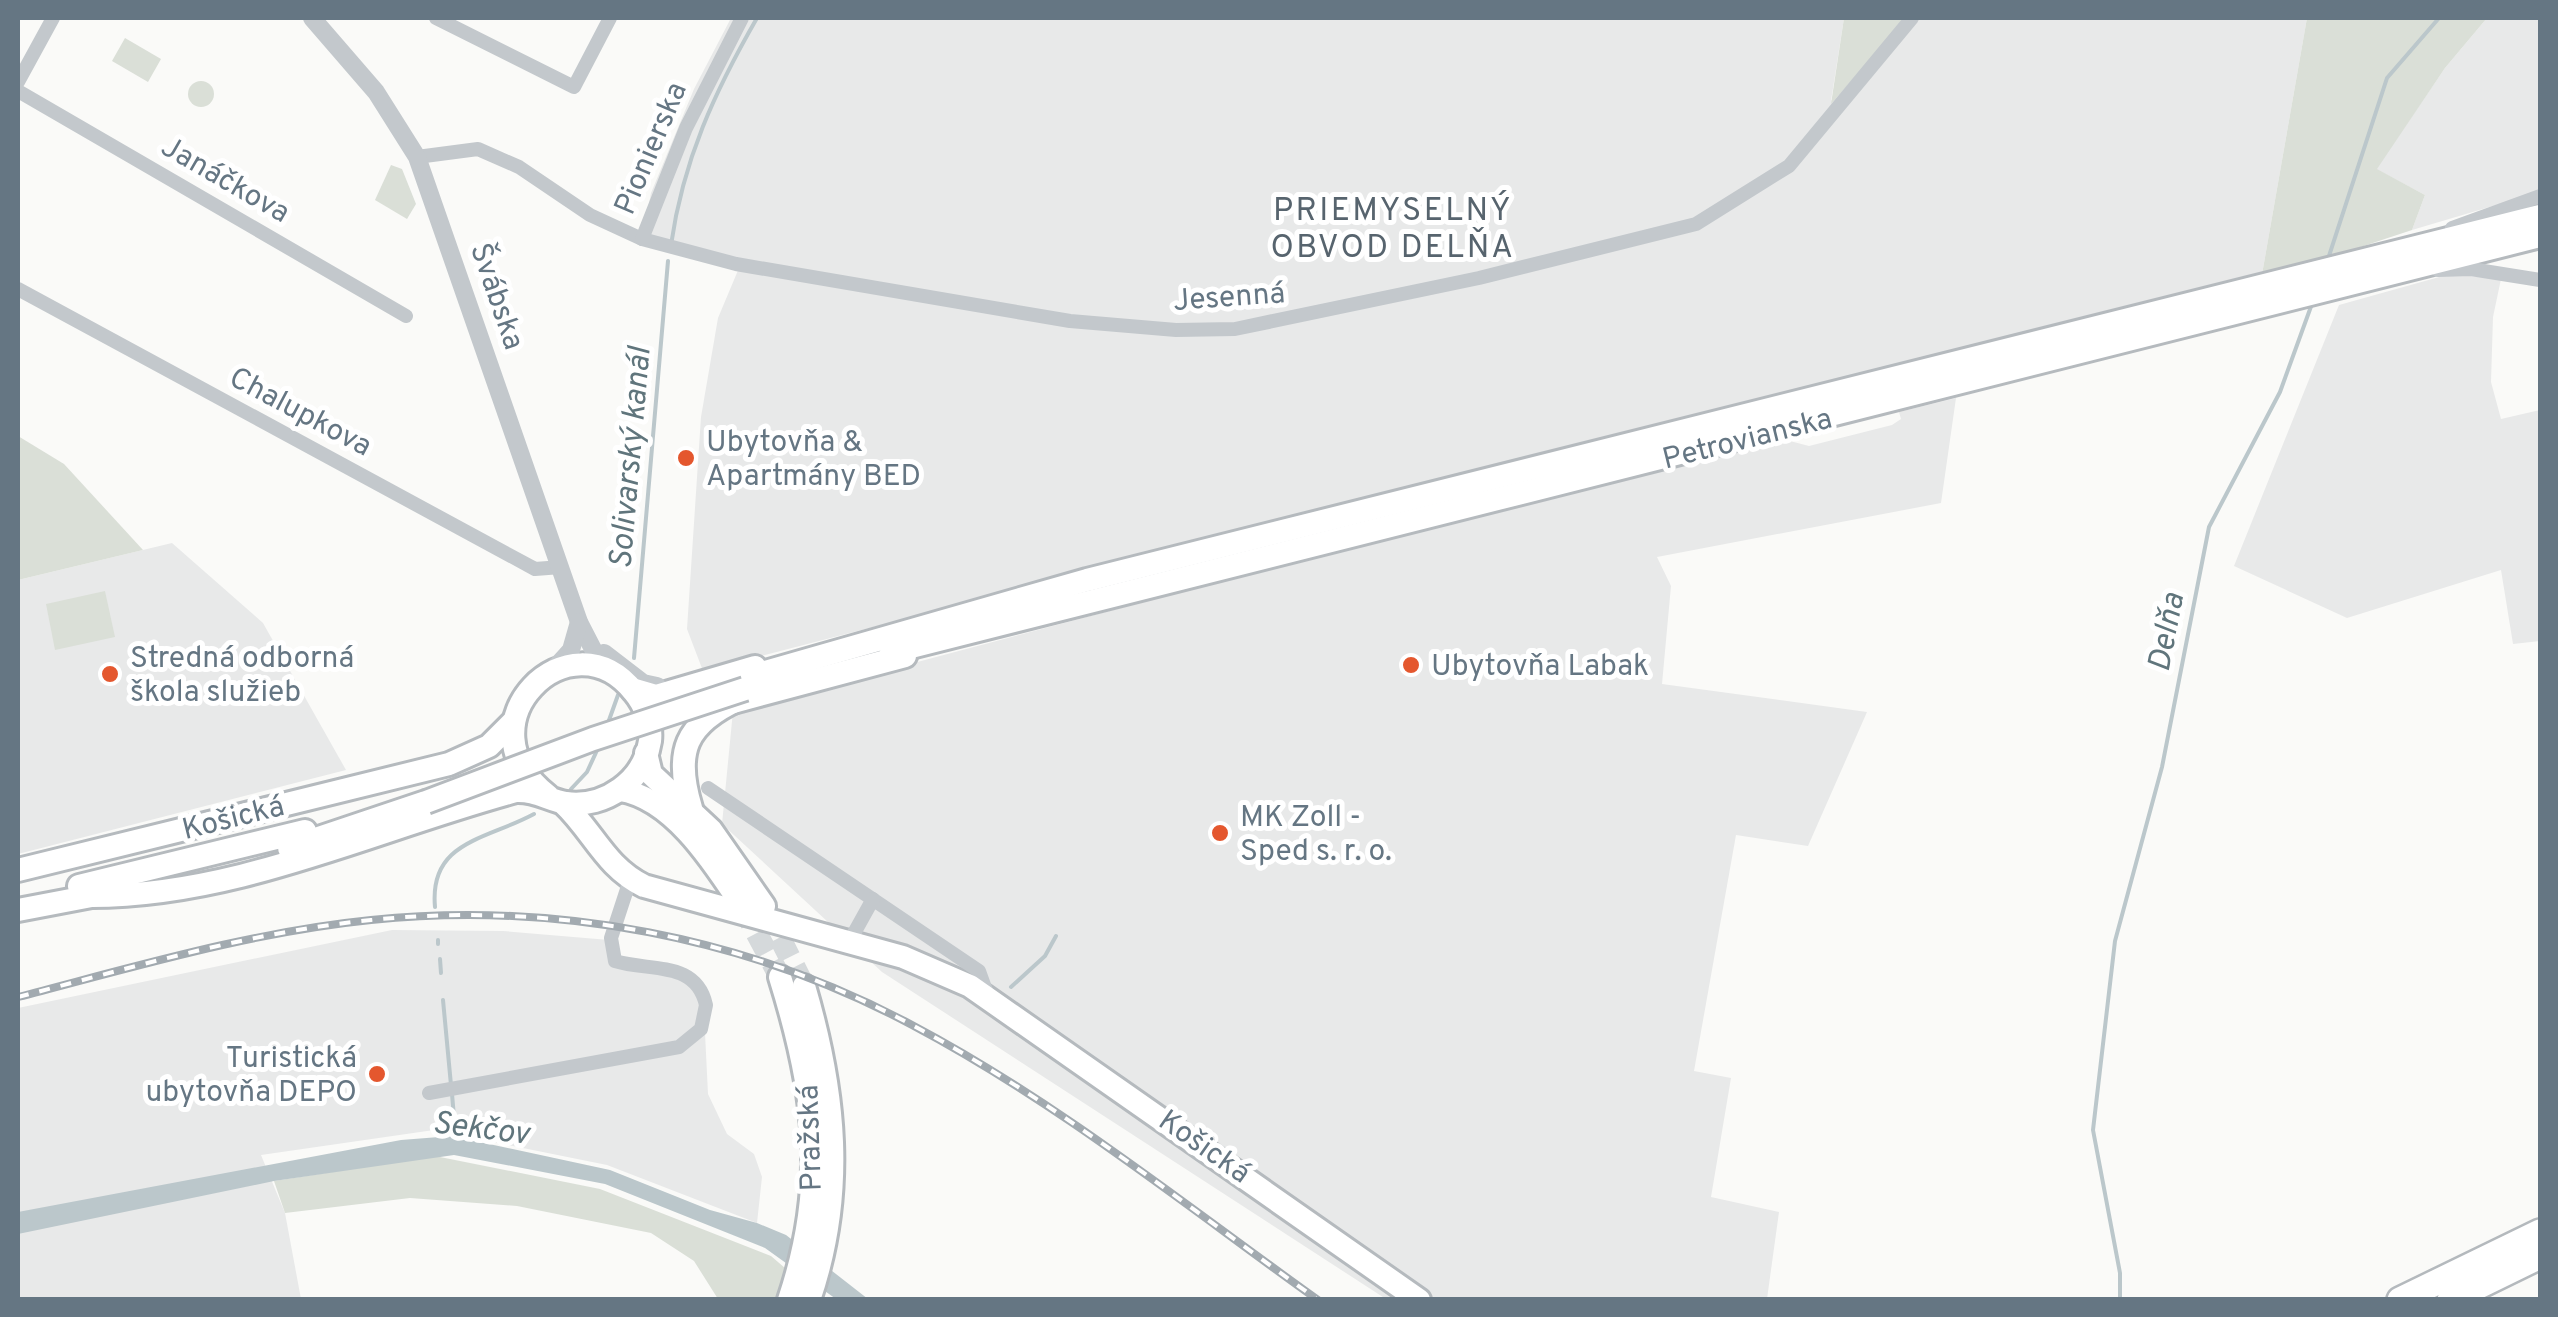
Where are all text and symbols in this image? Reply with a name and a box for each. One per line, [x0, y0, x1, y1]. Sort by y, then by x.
street label: Pionierska [608, 77, 697, 221]
street label: Janáčkova [154, 130, 296, 233]
district label: PRIEMYSELNÝ OBVOD DELŇA [1271, 190, 1515, 269]
street label: Švábska [460, 238, 534, 355]
street label: Jesenná [1172, 276, 1287, 321]
water label: Solivarský kanál [602, 344, 662, 571]
street label: Chalupkova [222, 360, 378, 466]
street label: Petrovianska [1659, 401, 1836, 479]
place label: Ubytovňa & Apartmány BED [706, 425, 921, 496]
marker: Ubytovňa & Apartmány BED [675, 447, 697, 469]
water label: Delňa [2141, 589, 2195, 675]
place label: Stredná odborná škola služieb [130, 641, 354, 712]
place label: Ubytovňa Labak [1431, 649, 1649, 686]
marker: Ubytovňa Labak [1400, 654, 1422, 676]
marker: Stredná odborná škola služieb [99, 663, 121, 685]
street label: Košická [179, 789, 288, 850]
place label: MK Zoll - Sped s. r. o. [1240, 800, 1392, 871]
marker: MK Zoll - Sped s. r. o. [1209, 822, 1231, 844]
place label: Turistická ubytovňa DEPO [145, 1041, 357, 1112]
marker: Turistická ubytovňa DEPO [366, 1063, 388, 1085]
street label: Pražská [791, 1084, 832, 1192]
street label: Košická [1150, 1103, 1257, 1193]
water label: Sekčov [430, 1104, 533, 1156]

